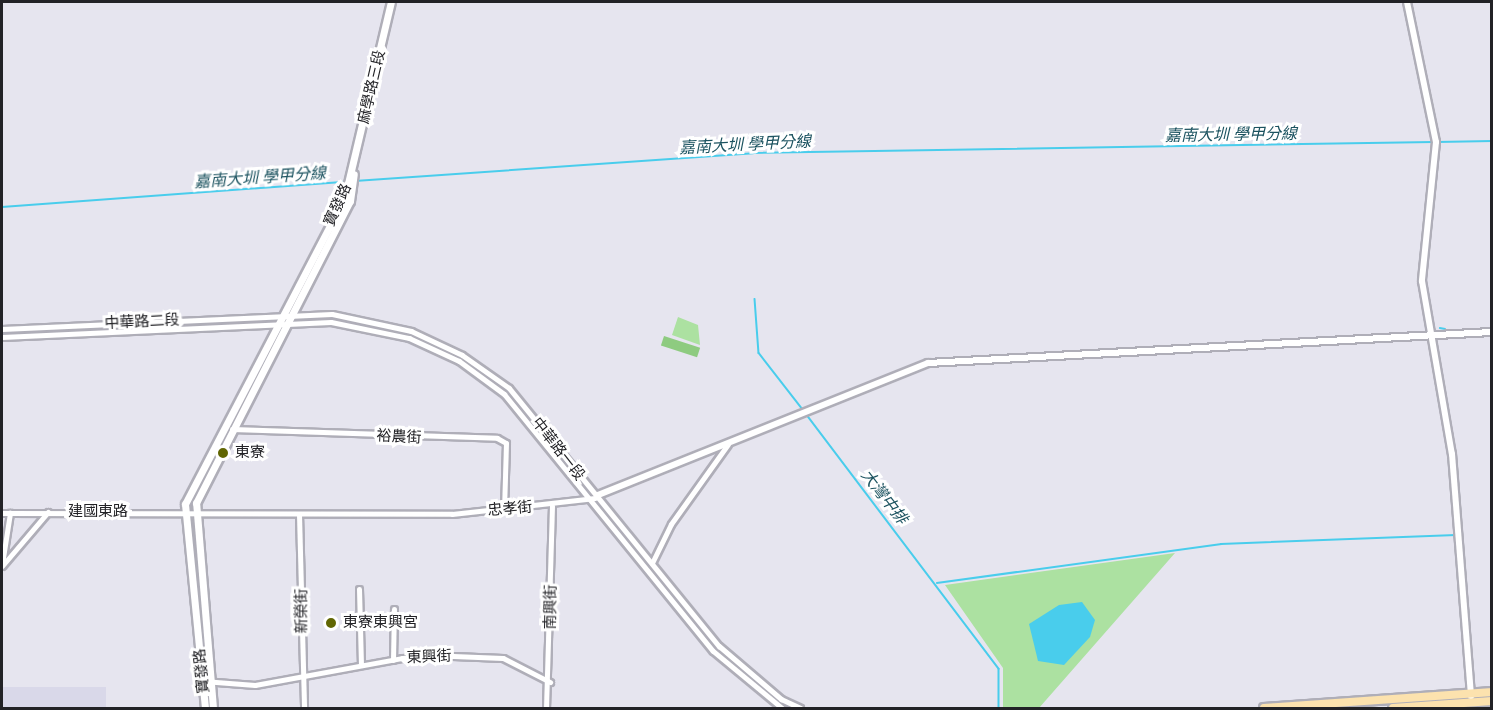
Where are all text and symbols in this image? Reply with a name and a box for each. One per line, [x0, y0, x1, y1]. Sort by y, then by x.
street label: 麻學路三段 [355, 48, 389, 126]
water label: 嘉南大圳 學甲分線 [1165, 124, 1297, 146]
water label: 嘉南大圳 學甲分線 [679, 132, 811, 158]
water label: 嘉南大圳 學甲分線 [193, 164, 327, 192]
street label: 寶發路 [321, 181, 355, 229]
street label: 中華路二段 [104, 311, 180, 333]
street label: 中華路一段 [528, 414, 588, 484]
street label: 裕農街 [376, 427, 422, 447]
place label: 東寮 [235, 444, 265, 462]
marker: 東寮 [216, 446, 230, 460]
water label: 大灣中排 [857, 466, 911, 528]
street label: 忠孝街 [487, 498, 533, 520]
street label: 建國東路 [68, 503, 128, 521]
street label: 南興街 [542, 584, 560, 630]
street label: 新榮街 [293, 589, 311, 633]
place label: 東寮東興宮 [343, 614, 418, 632]
marker: 東寮東興宮 [324, 616, 338, 630]
street label: 東興街 [406, 647, 452, 667]
street label: 寶發路 [191, 648, 213, 694]

